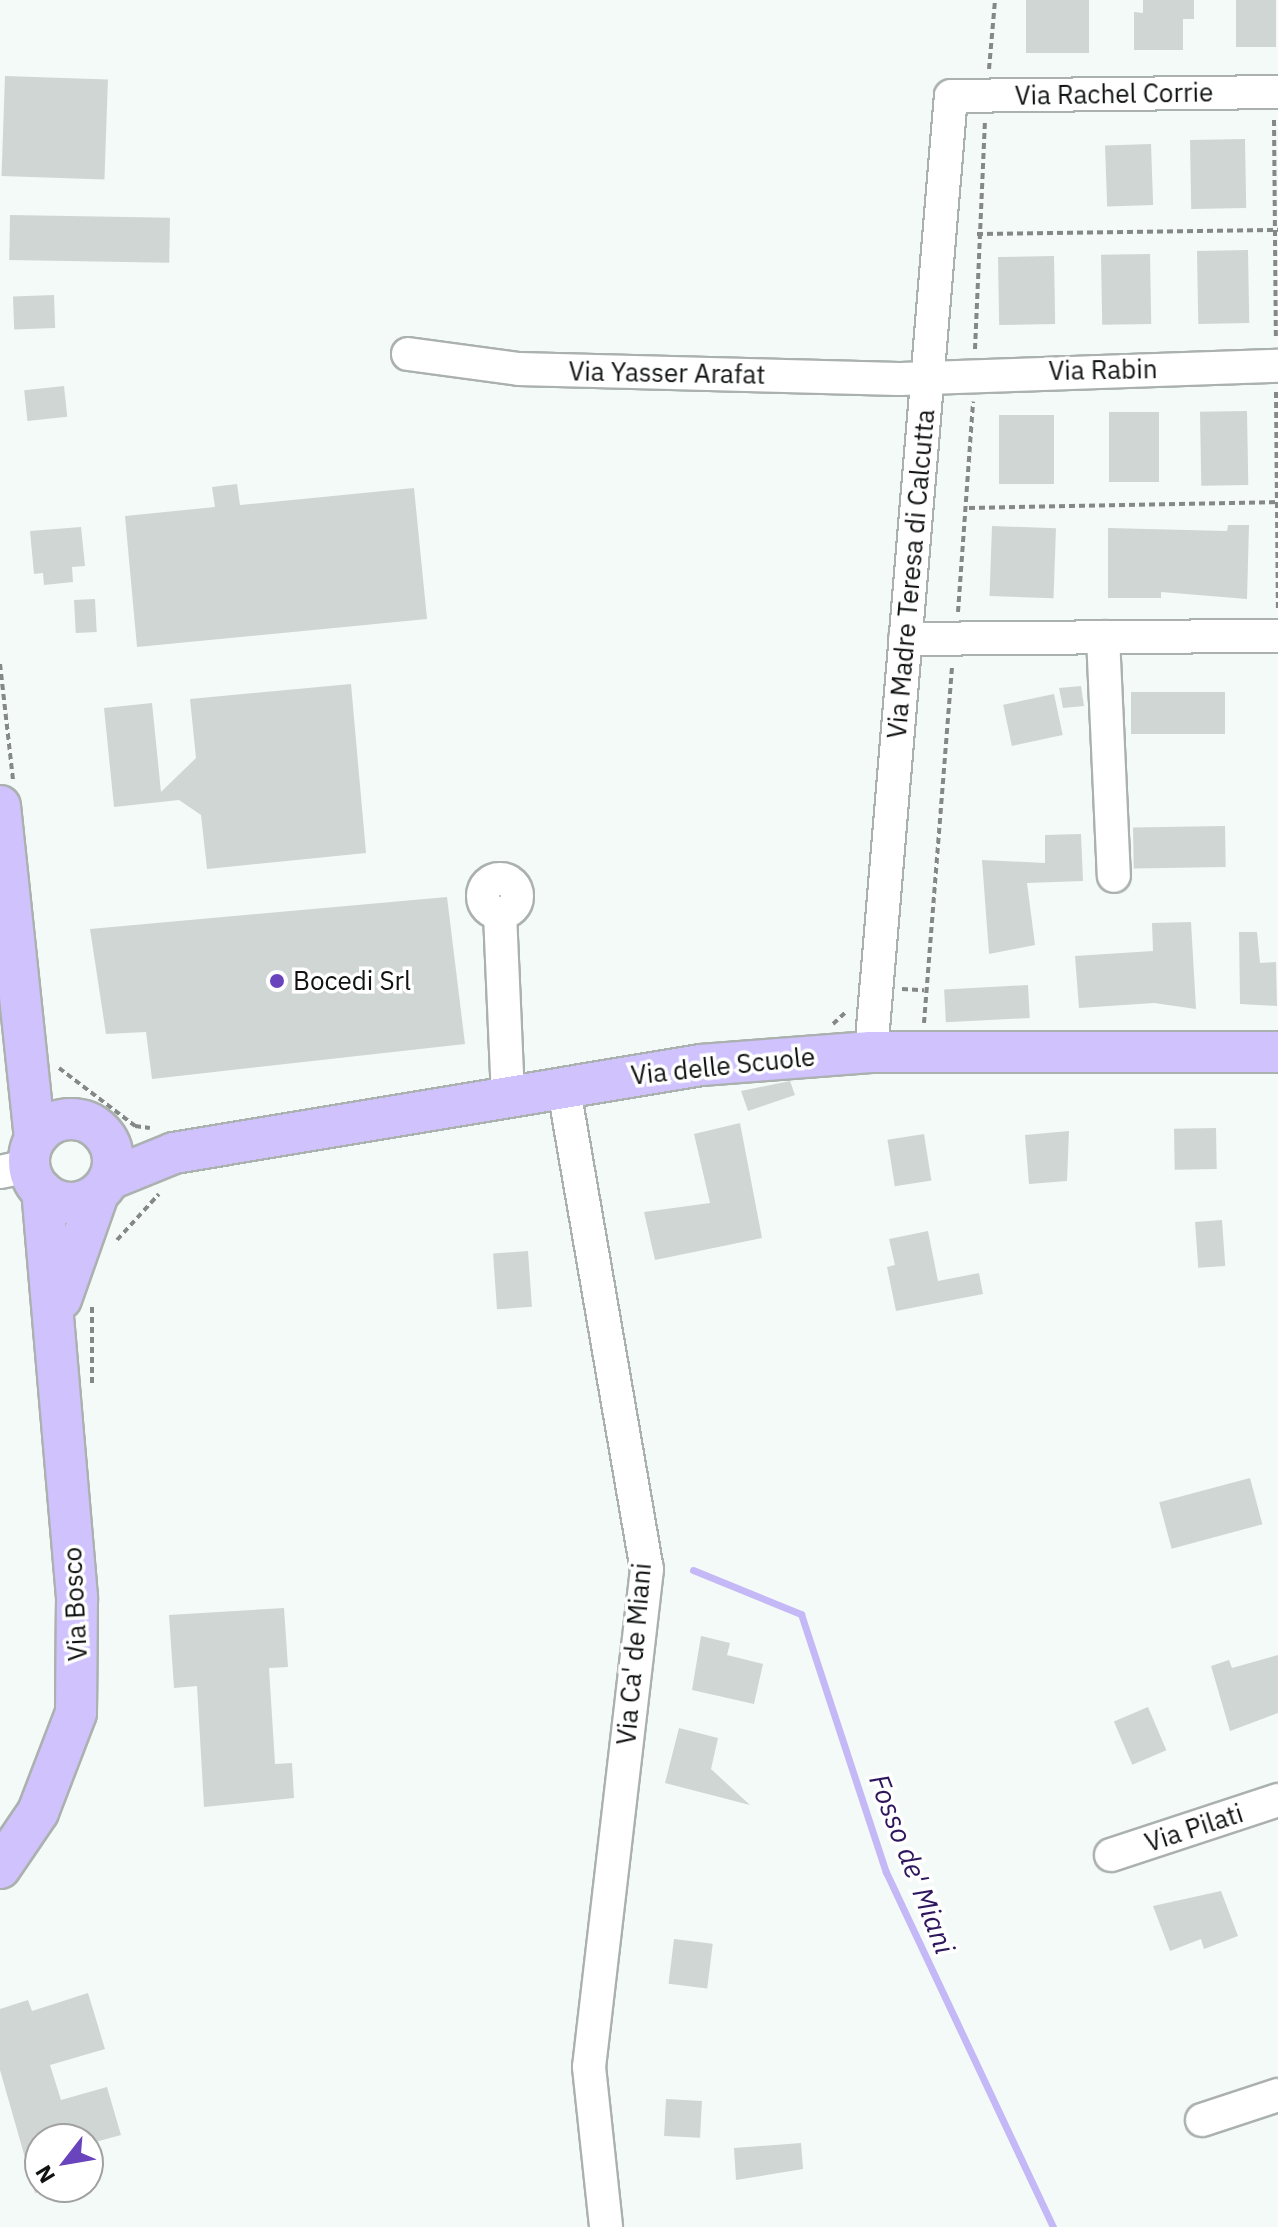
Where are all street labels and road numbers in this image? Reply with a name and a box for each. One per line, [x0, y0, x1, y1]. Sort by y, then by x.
street label: Via Rachel Corrie [1014, 77, 1214, 111]
street label: Via Rabin [1048, 353, 1158, 387]
street label: Via Yasser Arafat [568, 356, 766, 390]
street label: Via Madre Teresa di Calcutta [881, 408, 941, 740]
street label: Via delle Scuole [629, 1041, 817, 1091]
street label: Via Bosco [56, 1546, 94, 1662]
street label: Via Ca' de Miani [610, 1562, 658, 1746]
street label: Via Pilati [1141, 1798, 1247, 1858]

